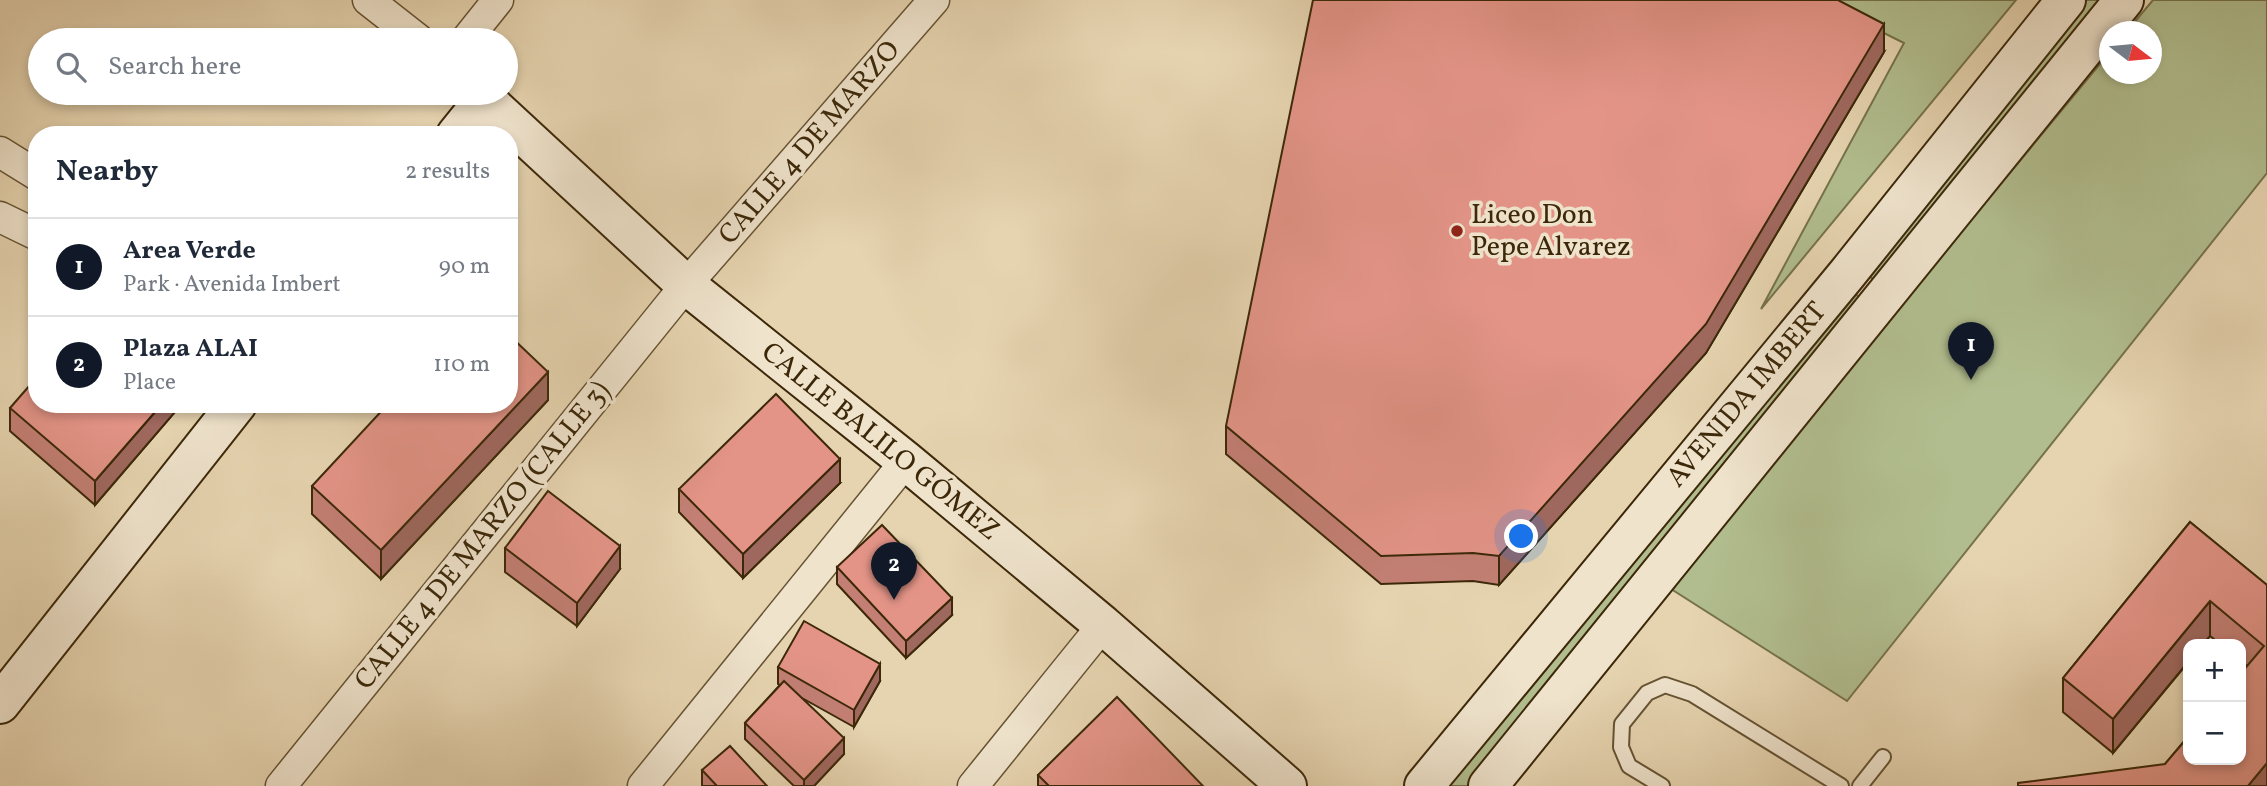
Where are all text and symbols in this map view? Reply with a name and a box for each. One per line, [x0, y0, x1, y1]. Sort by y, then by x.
north arrow [2099, 21, 2162, 84]
search box [28, 28, 518, 105]
street label: CALLE 4 DE MARZO [710, 32, 910, 254]
icon: search [52, 48, 90, 86]
text: Search here [108, 49, 241, 85]
text: Nearby [56, 151, 158, 193]
text: 2 results [405, 156, 490, 188]
place label: Liceo Don Pepe Alvarez [1471, 196, 1631, 267]
marker: Liceo Don Pepe Alvarez [1449, 223, 1465, 239]
text: Area Verde [123, 233, 256, 269]
text: 1 [74, 251, 84, 283]
text: 90 m [439, 251, 490, 283]
text: Park · Avenida Imbert [123, 269, 341, 301]
street label: AVENIDA IMBERT [1658, 294, 1836, 496]
pin: 1 [1948, 322, 1994, 380]
text: Plaza ALAI [123, 331, 258, 367]
street label: CALLE BALILO GÓMEZ [753, 334, 1007, 550]
text: 2 [73, 349, 85, 381]
text: 110 m [433, 349, 490, 381]
text: Place [123, 367, 176, 399]
street label: CALLE 4 DE MARZO (CALLE 3) [346, 373, 620, 699]
your location [1504, 519, 1538, 553]
pin: 2 [871, 542, 917, 600]
map controls [2183, 639, 2246, 765]
button: + [2183, 639, 2246, 702]
button: − [2183, 702, 2246, 765]

